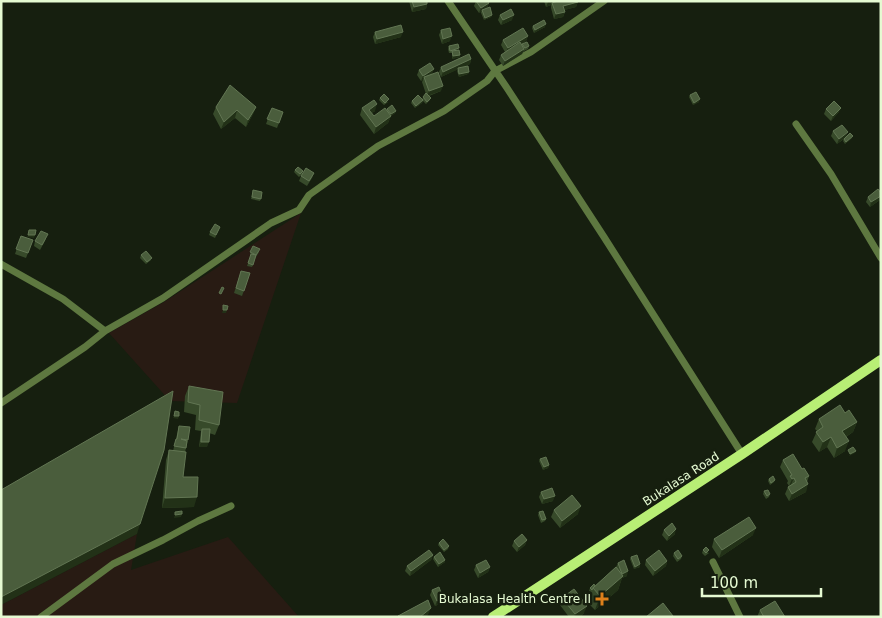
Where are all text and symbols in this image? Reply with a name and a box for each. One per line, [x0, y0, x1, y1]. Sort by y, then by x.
street label: Bukalasa Road [640, 449, 722, 509]
scale bar [702, 566, 821, 598]
text: 100 m [710, 574, 758, 592]
place label: Bukalasa Health Centre II [439, 592, 591, 606]
marker: Bukalasa Health Centre II [595, 592, 609, 606]

